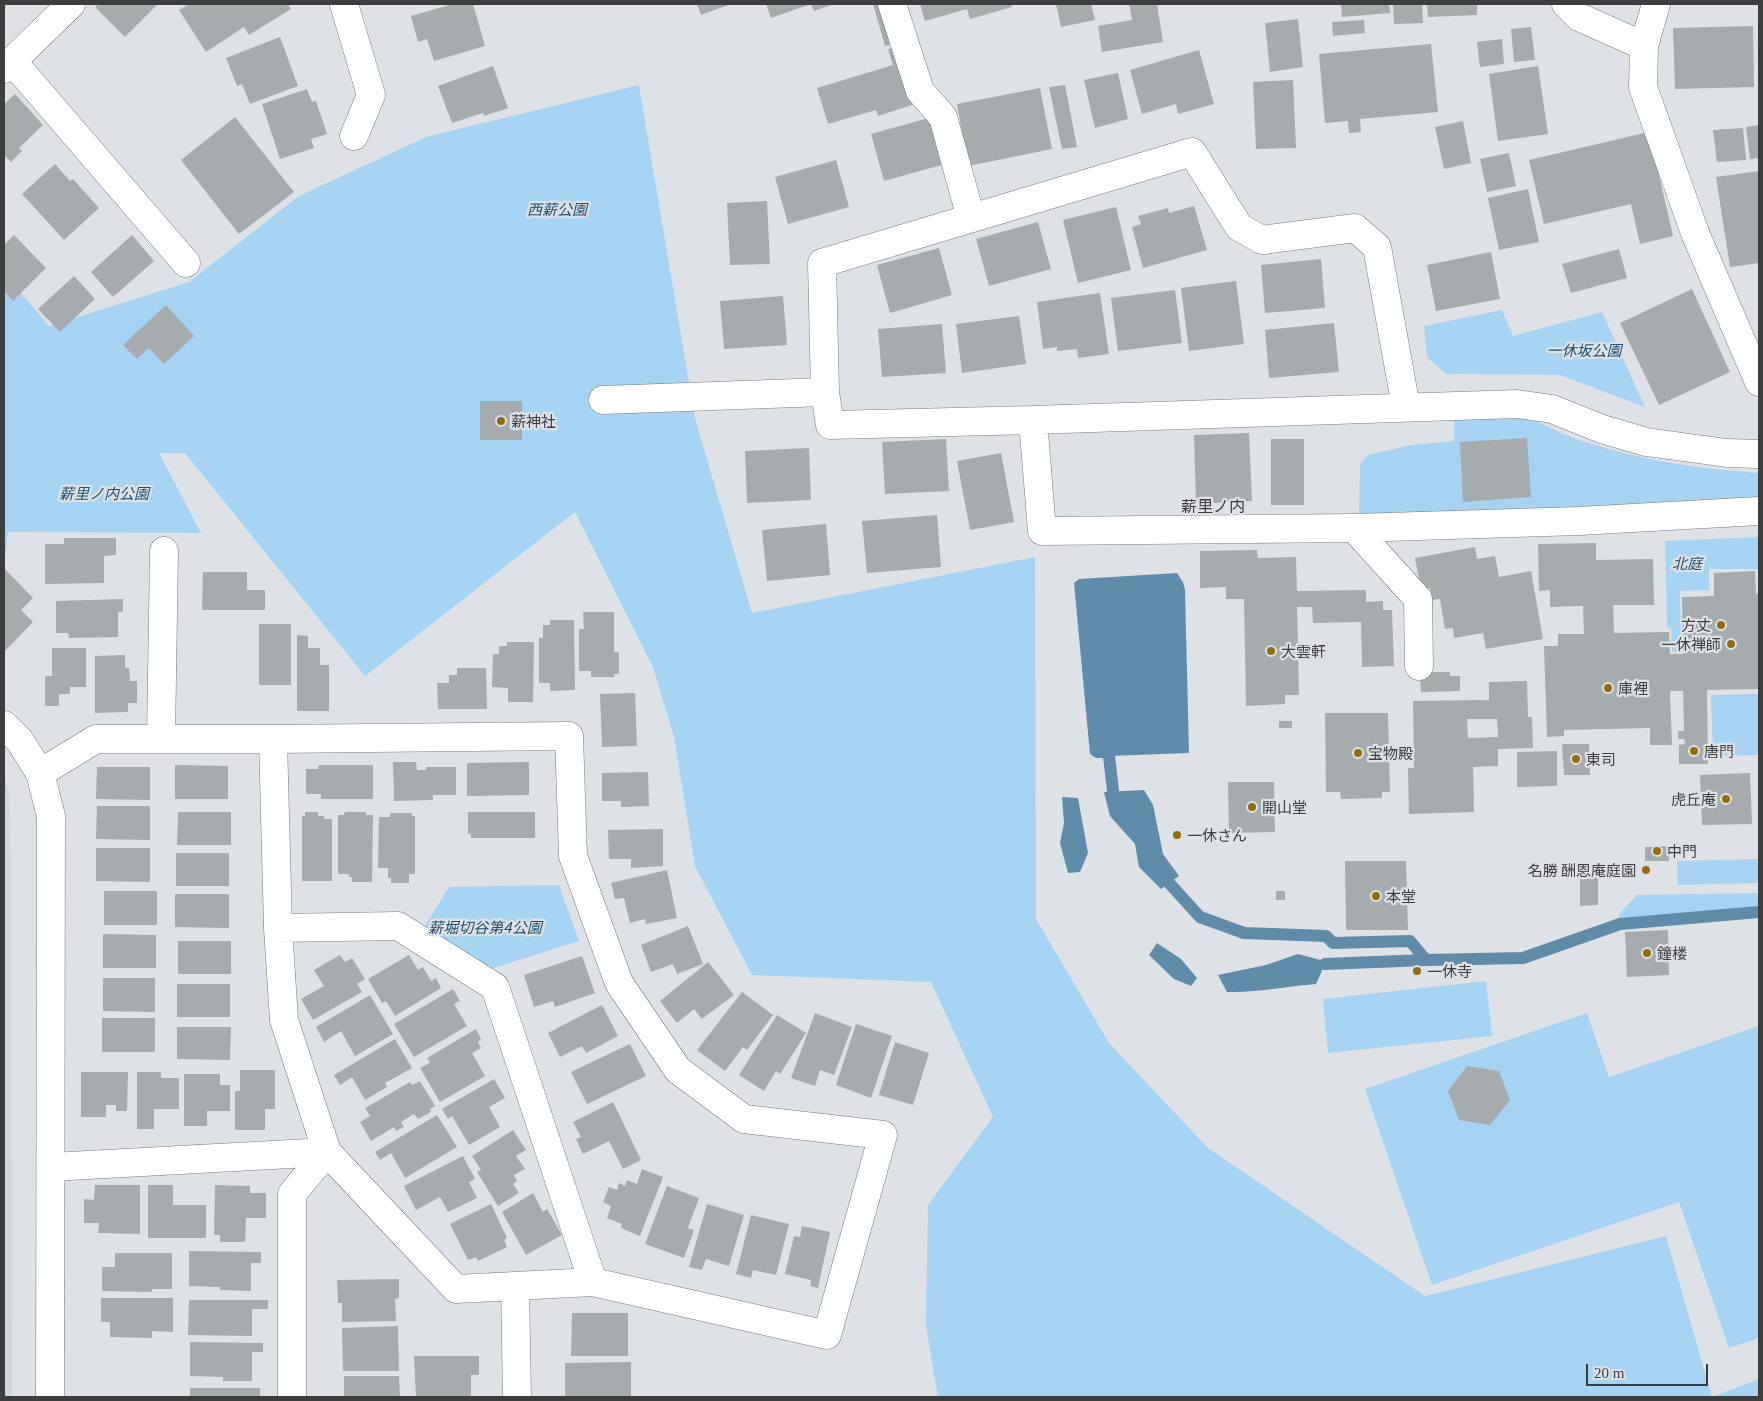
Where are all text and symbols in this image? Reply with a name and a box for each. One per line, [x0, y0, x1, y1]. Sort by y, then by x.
park label: 西薪公園 [527, 200, 587, 218]
park label: 一休坂公園 [1547, 341, 1621, 359]
place label: 薪神社 [511, 412, 556, 430]
marker: 薪神社 [495, 415, 507, 427]
park label: 薪里ノ内公園 [59, 484, 149, 502]
district label: 薪里ノ内 [1181, 496, 1245, 516]
park label: 北庭 [1672, 554, 1702, 572]
place label: 方丈 [1681, 616, 1711, 634]
marker: 方丈 [1715, 619, 1727, 631]
place label: 一休禅師 [1661, 635, 1721, 653]
marker: 一休禅師 [1725, 638, 1737, 650]
place label: 大雲軒 [1281, 642, 1326, 660]
marker: 大雲軒 [1265, 645, 1277, 657]
place label: 庫裡 [1618, 679, 1648, 697]
marker: 庫裡 [1602, 682, 1614, 694]
place label: 唐門 [1704, 742, 1734, 760]
place label: 宝物殿 [1368, 744, 1413, 762]
marker: 唐門 [1688, 745, 1700, 757]
marker: 宝物殿 [1352, 747, 1364, 759]
place label: 東司 [1586, 750, 1616, 768]
marker: 東司 [1570, 753, 1582, 765]
place label: 虎丘庵 [1671, 790, 1716, 808]
marker: 虎丘庵 [1720, 793, 1732, 805]
place label: 開山堂 [1262, 798, 1307, 816]
marker: 開山堂 [1246, 801, 1258, 813]
place label: 一休さん [1187, 826, 1247, 844]
marker: 一休さん [1171, 829, 1183, 841]
place label: 中門 [1667, 842, 1697, 860]
marker: 中門 [1651, 845, 1663, 857]
place label: 名勝 酬恩庵庭園 [1528, 861, 1636, 879]
marker: 名勝 酬恩庵庭園 [1640, 864, 1652, 876]
place label: 本堂 [1386, 887, 1416, 905]
marker: 本堂 [1370, 890, 1382, 902]
park label: 薪堀切谷第4公園 [428, 918, 542, 936]
place label: 鐘楼 [1657, 944, 1687, 962]
marker: 鐘楼 [1641, 947, 1653, 959]
place label: 一休寺 [1427, 962, 1472, 980]
marker: 一休寺 [1411, 965, 1423, 977]
scale bar [1588, 1354, 1710, 1386]
text: 20 m [1594, 1365, 1624, 1381]

